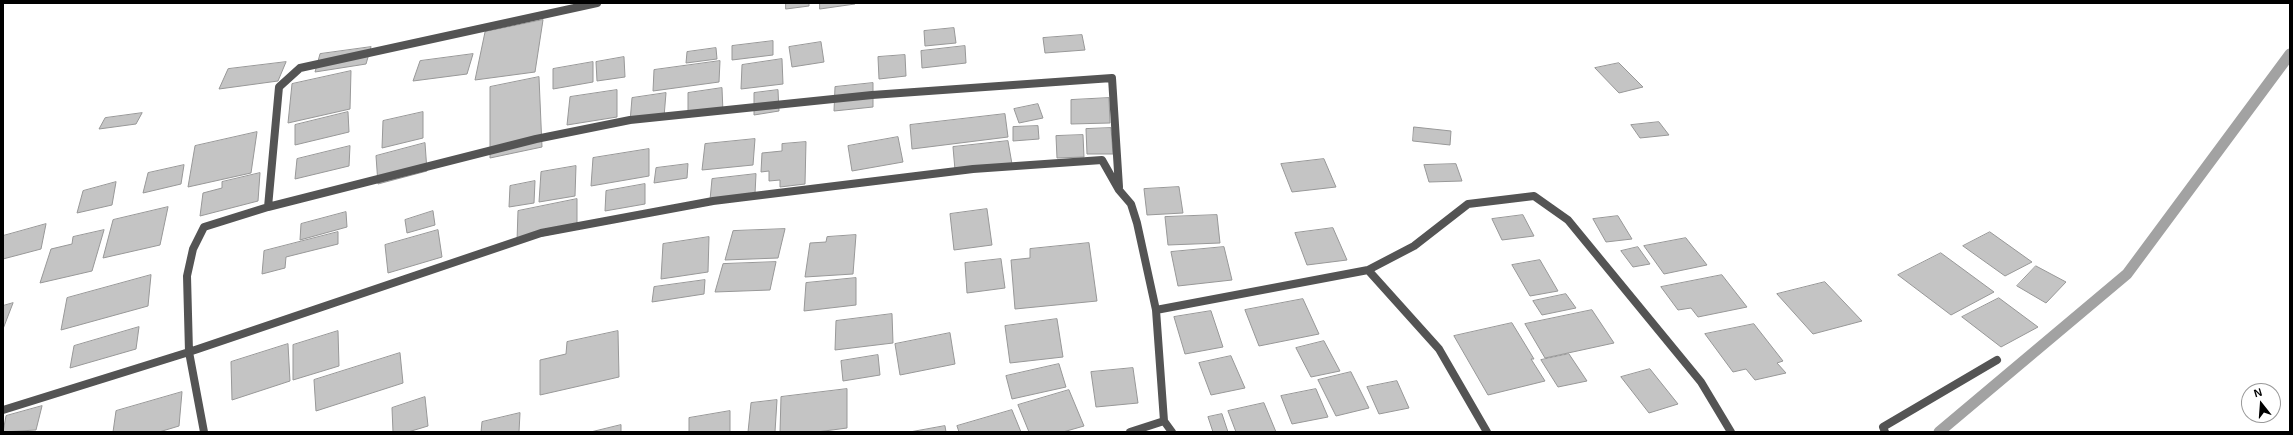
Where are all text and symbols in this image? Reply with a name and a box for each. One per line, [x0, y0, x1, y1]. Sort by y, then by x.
north arrow [2241, 383, 2281, 423]
text: N [2252, 386, 2263, 399]

